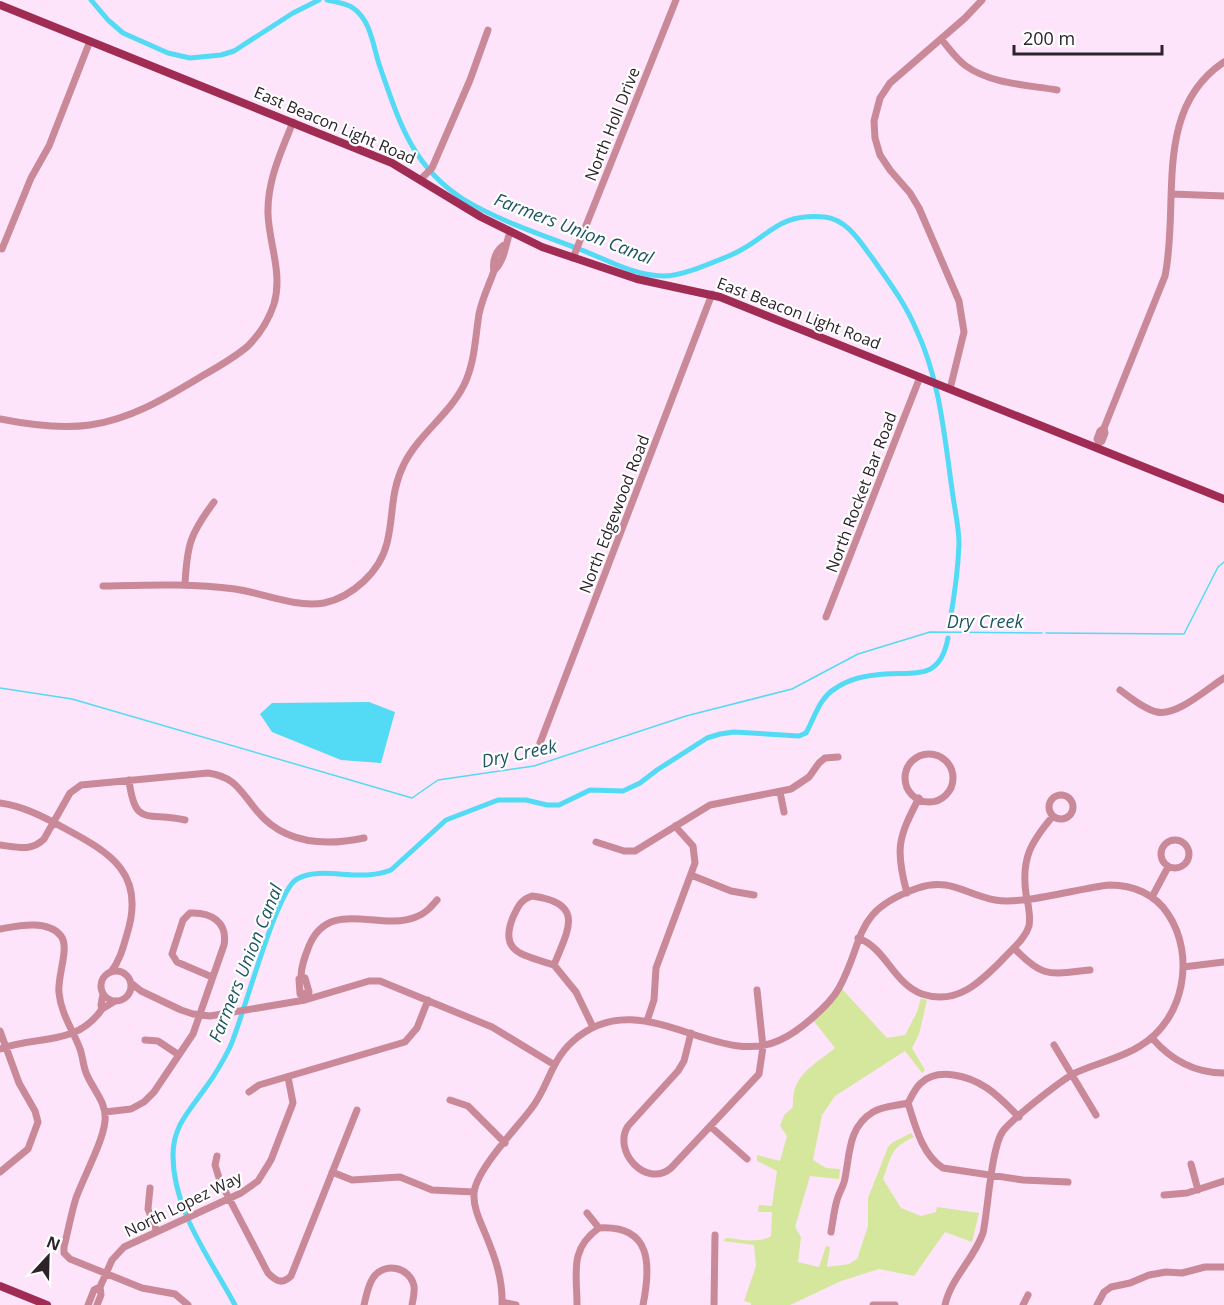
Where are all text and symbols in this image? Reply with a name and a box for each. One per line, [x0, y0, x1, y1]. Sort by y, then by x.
scale bar [1014, 18, 1162, 56]
text: 200 m [1023, 26, 1075, 50]
street label: North Holl Drive [579, 64, 645, 184]
street label: East Beacon Light Road [251, 81, 419, 169]
water label: Farmers Union Canal [491, 187, 657, 270]
street label: East Beacon Light Road [714, 272, 884, 354]
street label: North Rocket Bar Road [820, 409, 902, 575]
street label: North Edgewood Road [574, 432, 654, 596]
water label: Dry Creek [947, 609, 1024, 633]
water label: Dry Creek [479, 733, 560, 773]
water label: Farmers Union Canal [202, 880, 288, 1045]
street label: North Lopez Way [121, 1166, 246, 1242]
north arrow [18, 1227, 78, 1287]
text: N [43, 1230, 64, 1256]

